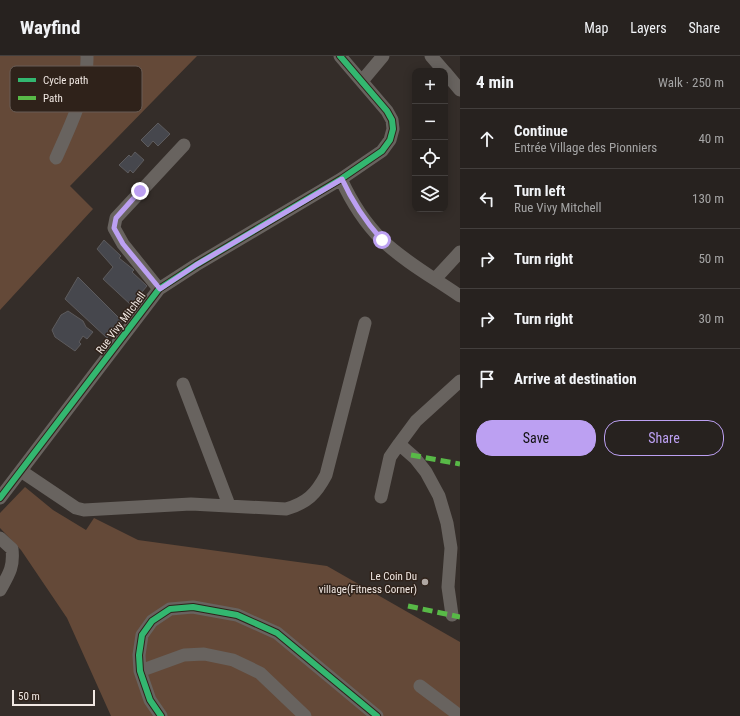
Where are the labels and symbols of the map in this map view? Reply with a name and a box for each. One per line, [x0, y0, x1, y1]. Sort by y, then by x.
legend [10, 66, 142, 112]
text: Cycle path [43, 74, 88, 87]
text: Path [43, 92, 63, 105]
route end [131, 182, 149, 200]
route start [373, 231, 391, 249]
street label: Rue Vivy Mitchell [94, 290, 148, 356]
place label: Le Coin Du village(Fitness Corner) [319, 570, 417, 596]
marker: Le Coin Du village(Fitness Corner) [420, 577, 430, 587]
scale bar [12, 688, 95, 707]

